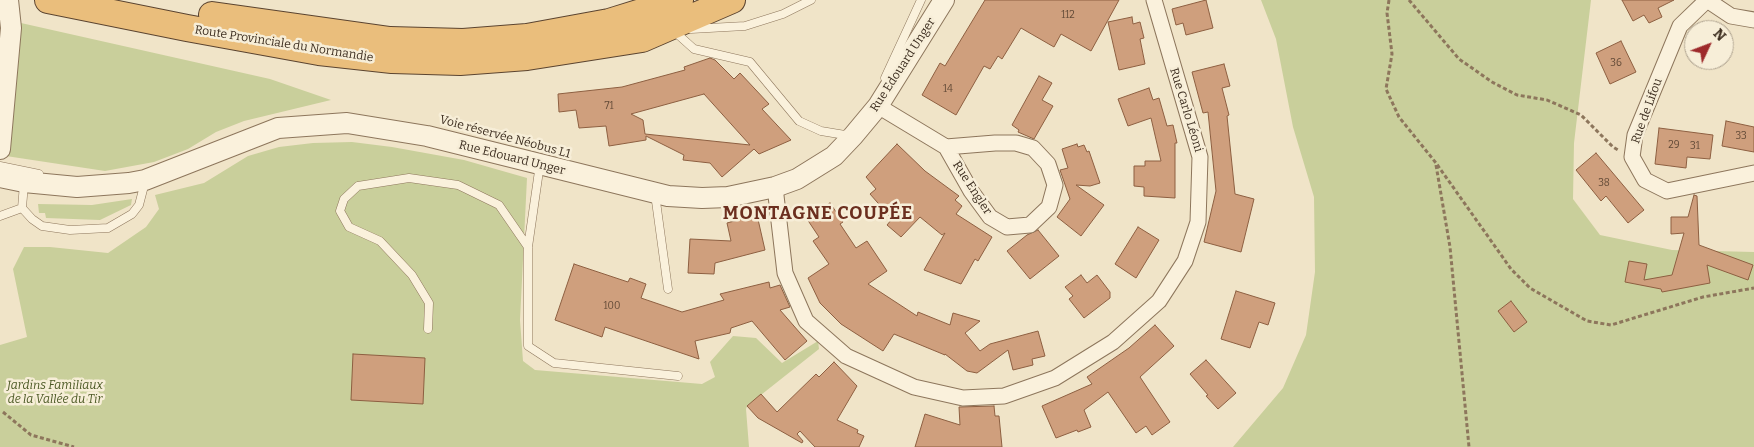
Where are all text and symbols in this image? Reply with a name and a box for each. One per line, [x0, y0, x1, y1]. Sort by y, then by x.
house number: 112 [1061, 9, 1075, 21]
street label: Rue Edouard Unger [867, 15, 939, 115]
north arrow [1684, 20, 1734, 70]
street label: Route Provinciale du Normandie [194, 23, 374, 65]
text: N [1710, 25, 1730, 45]
house number: 36 [1610, 57, 1622, 69]
street label: Rue Carlo Léoni [1166, 66, 1206, 154]
street label: Rue de Lifou [1629, 76, 1665, 146]
house number: 14 [943, 83, 953, 95]
house number: 71 [604, 100, 614, 112]
street label: Voie réservée Néobus L1 [438, 113, 572, 161]
house number: 33 [1735, 130, 1747, 142]
street label: Rue Edouard Unger [457, 138, 567, 178]
house number: 29 [1668, 139, 1680, 151]
house number: 31 [1690, 140, 1700, 152]
street label: Rue Engler [949, 159, 995, 217]
house number: 38 [1598, 177, 1610, 189]
district label: MONTAGNE COUPÉE [721, 203, 915, 225]
house number: 100 [604, 300, 620, 312]
park label: Jardins Familiaux de la Vallée du Tir [7, 379, 103, 407]

